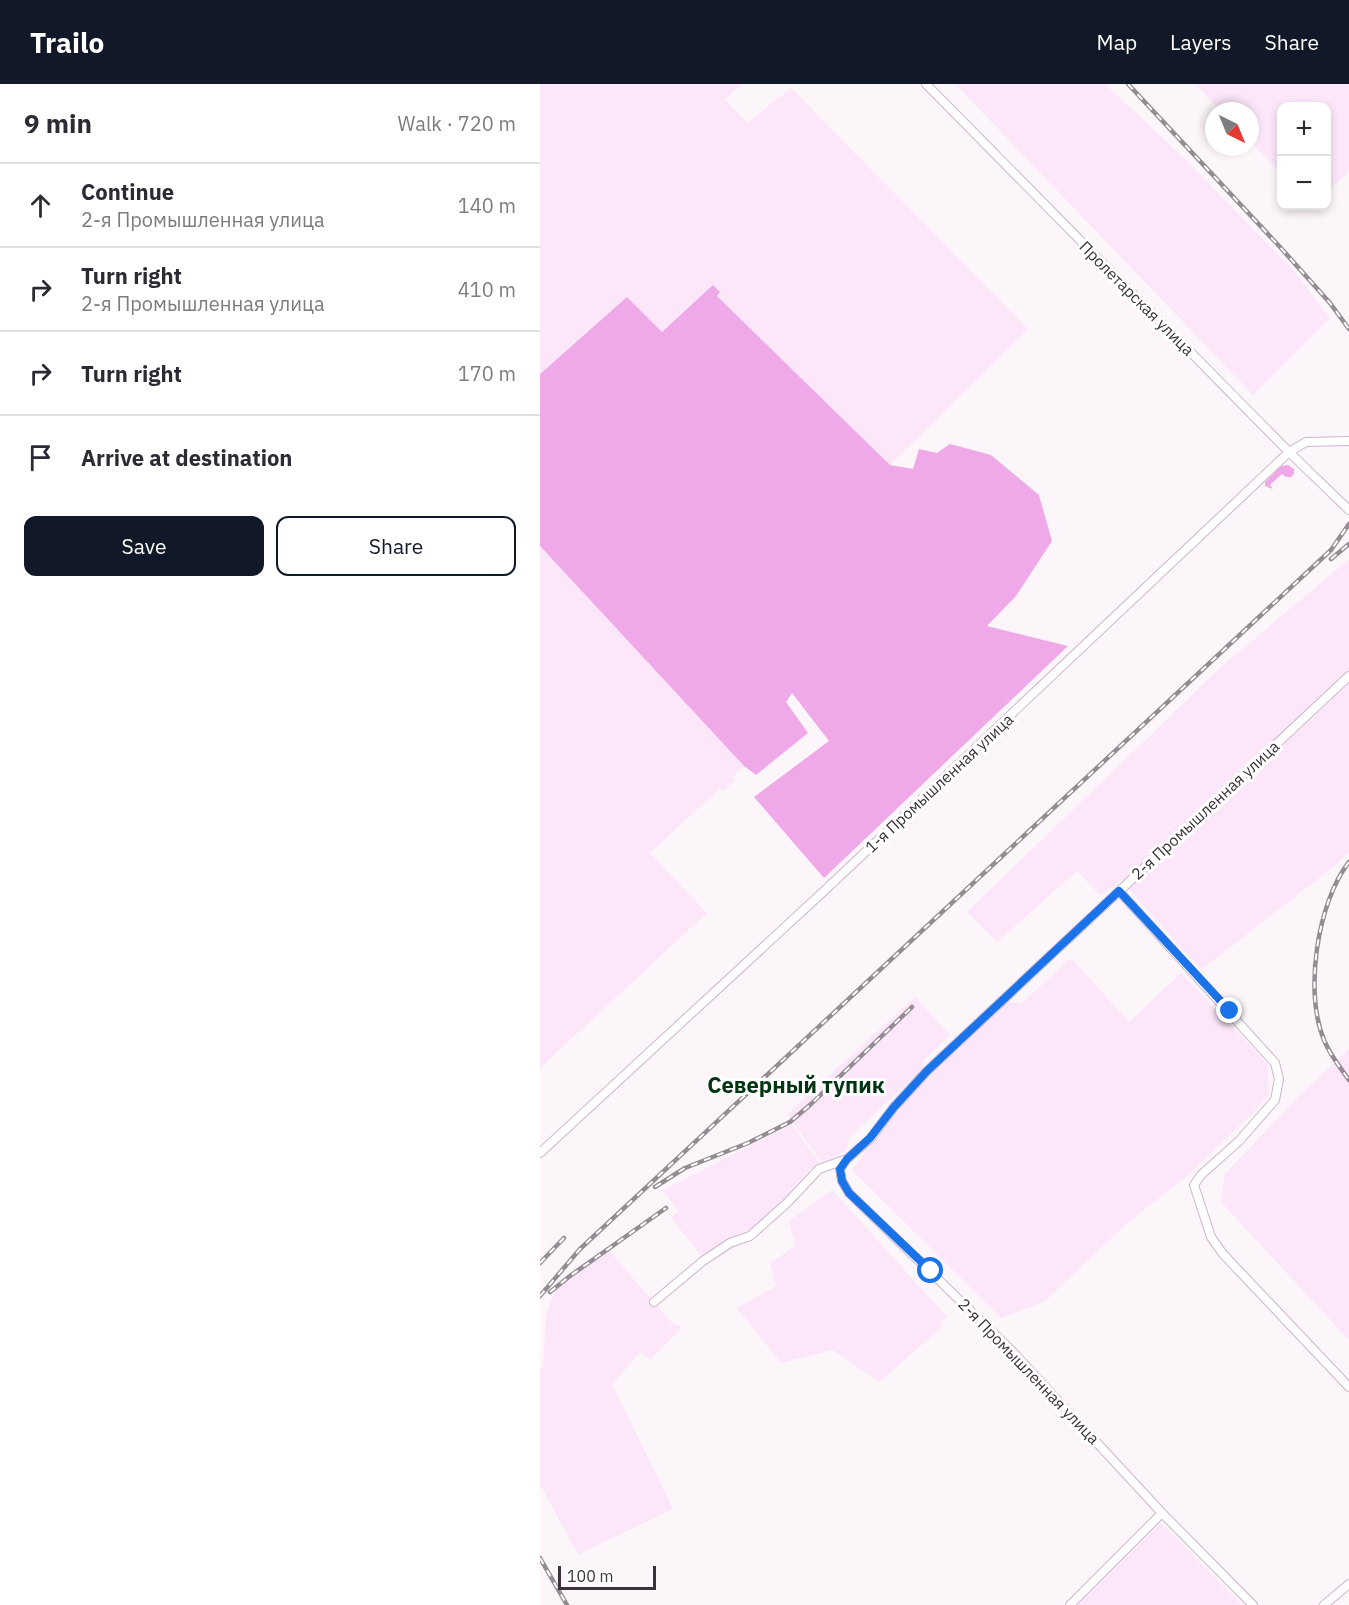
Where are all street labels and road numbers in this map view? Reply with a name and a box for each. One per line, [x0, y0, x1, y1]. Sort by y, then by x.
street label: Пролетарская улица [1076, 237, 1199, 360]
street label: 1-я Промышленная улица [861, 709, 1017, 857]
street label: 2-я Промышленная улица [1127, 736, 1283, 884]
street label: 2-я Промышленная улица [954, 1294, 1104, 1448]

